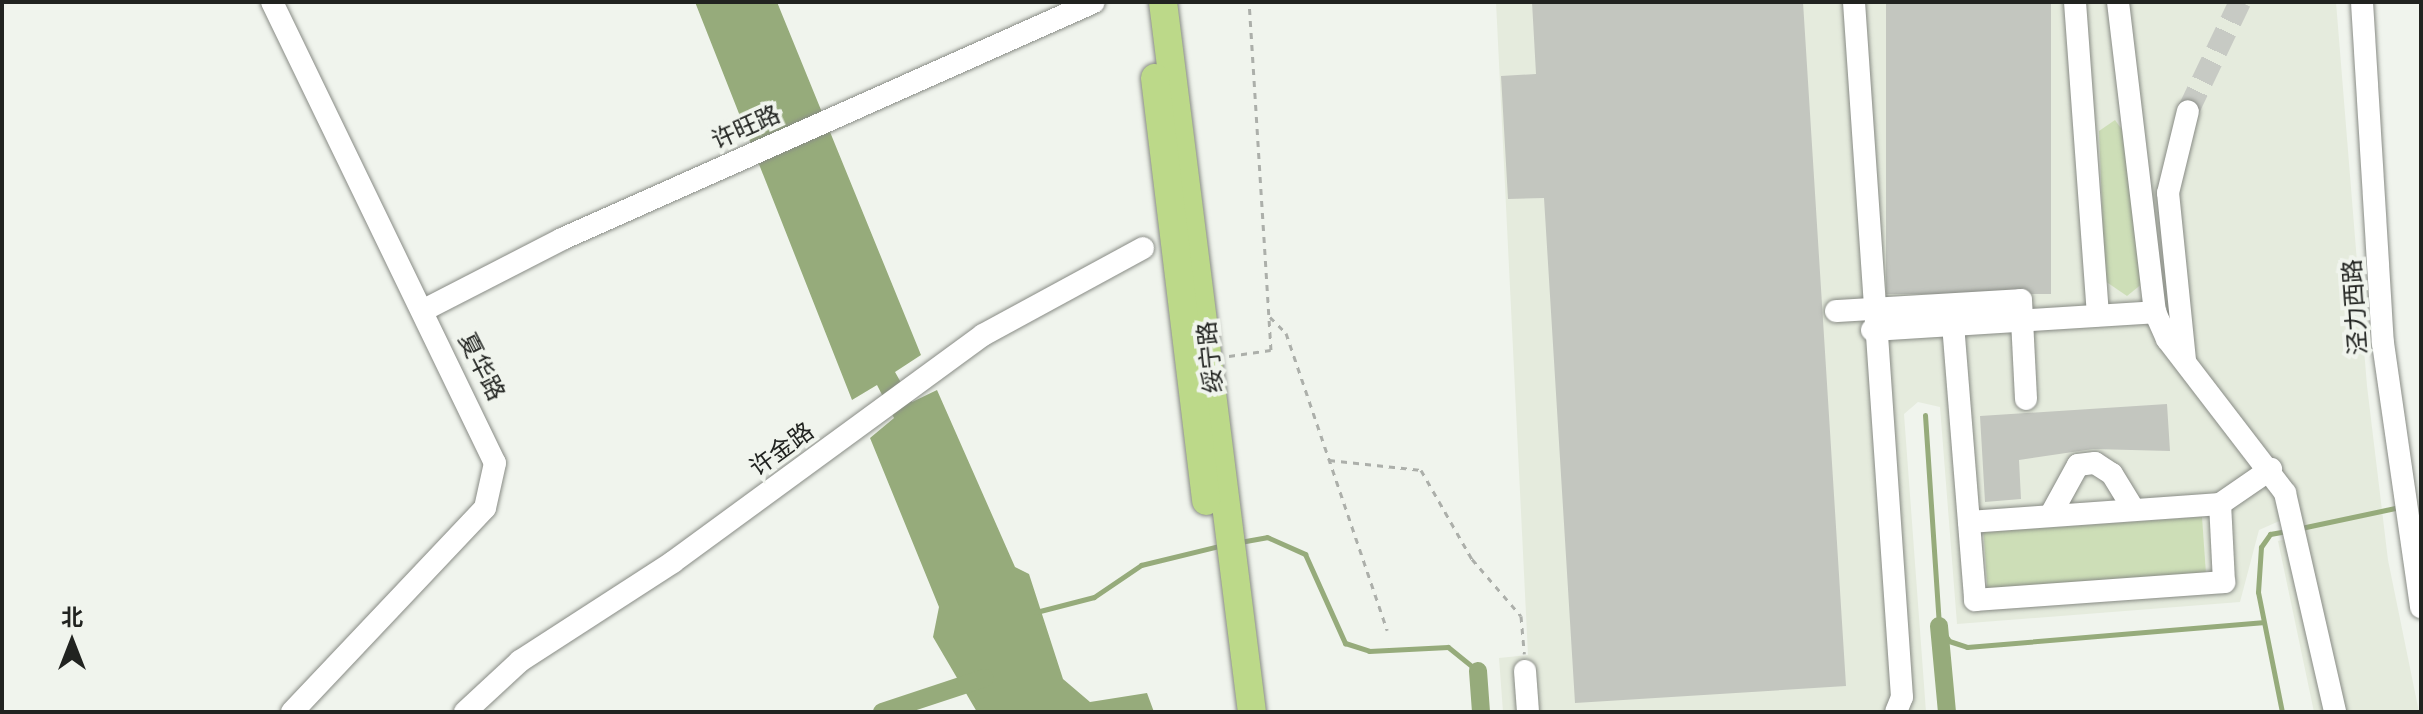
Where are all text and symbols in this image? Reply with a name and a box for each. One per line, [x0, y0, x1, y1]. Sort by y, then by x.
street label: 许旺路 [707, 100, 785, 156]
street label: 泾力西路 [2338, 258, 2374, 356]
street label: 绥宁路 [1193, 320, 1229, 394]
street label: 夏华路 [452, 328, 510, 406]
street label: 许金路 [744, 417, 820, 483]
north arrow [32, 602, 112, 682]
text: 北 [61, 605, 83, 630]

